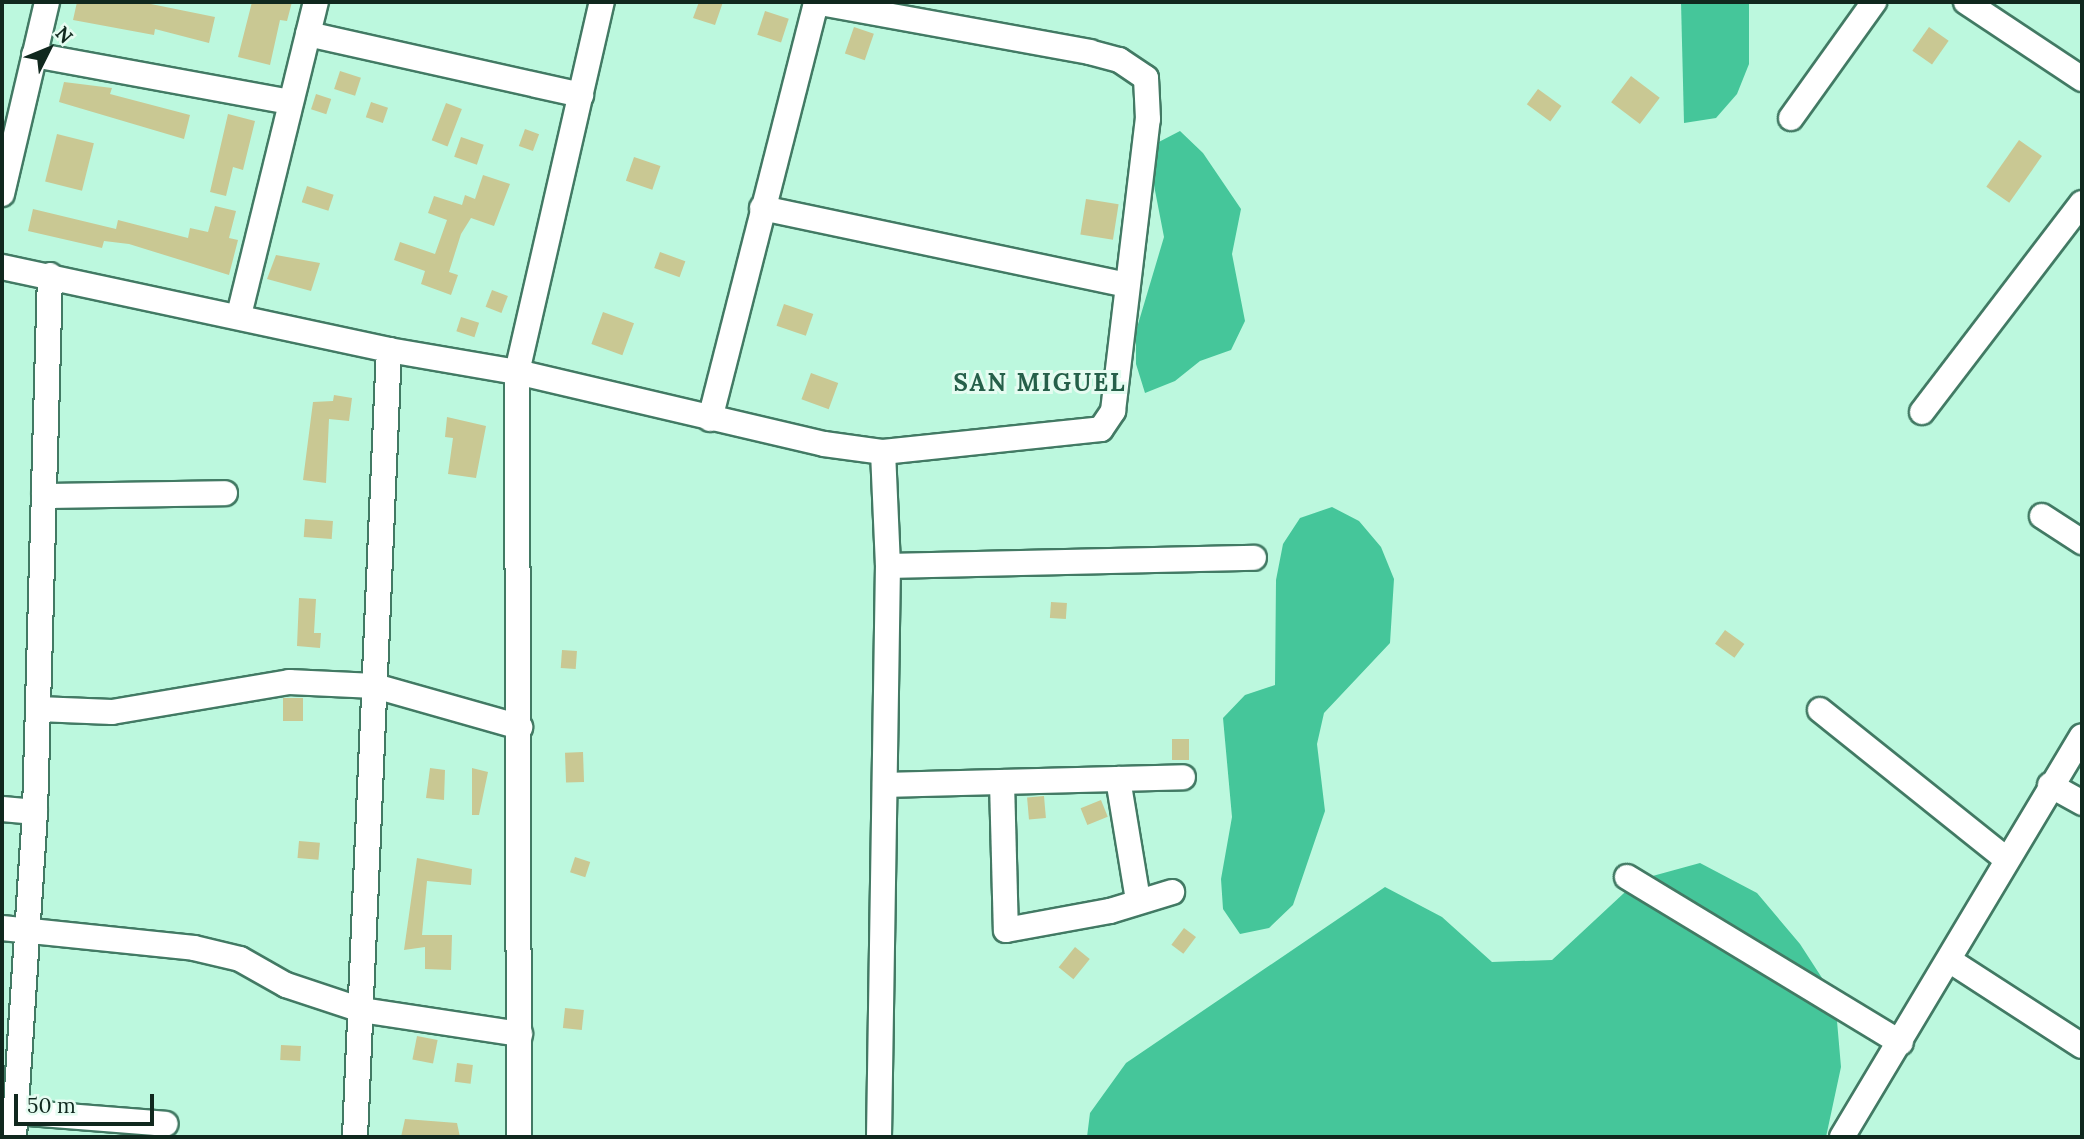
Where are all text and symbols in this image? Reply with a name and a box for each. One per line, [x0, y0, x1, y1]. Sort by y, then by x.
north arrow [14, 14, 84, 84]
text: N [51, 21, 78, 48]
district label: SAN MIGUEL [955, 369, 1125, 397]
scale bar [18, 1080, 158, 1124]
text: 50 m [27, 1092, 76, 1119]

